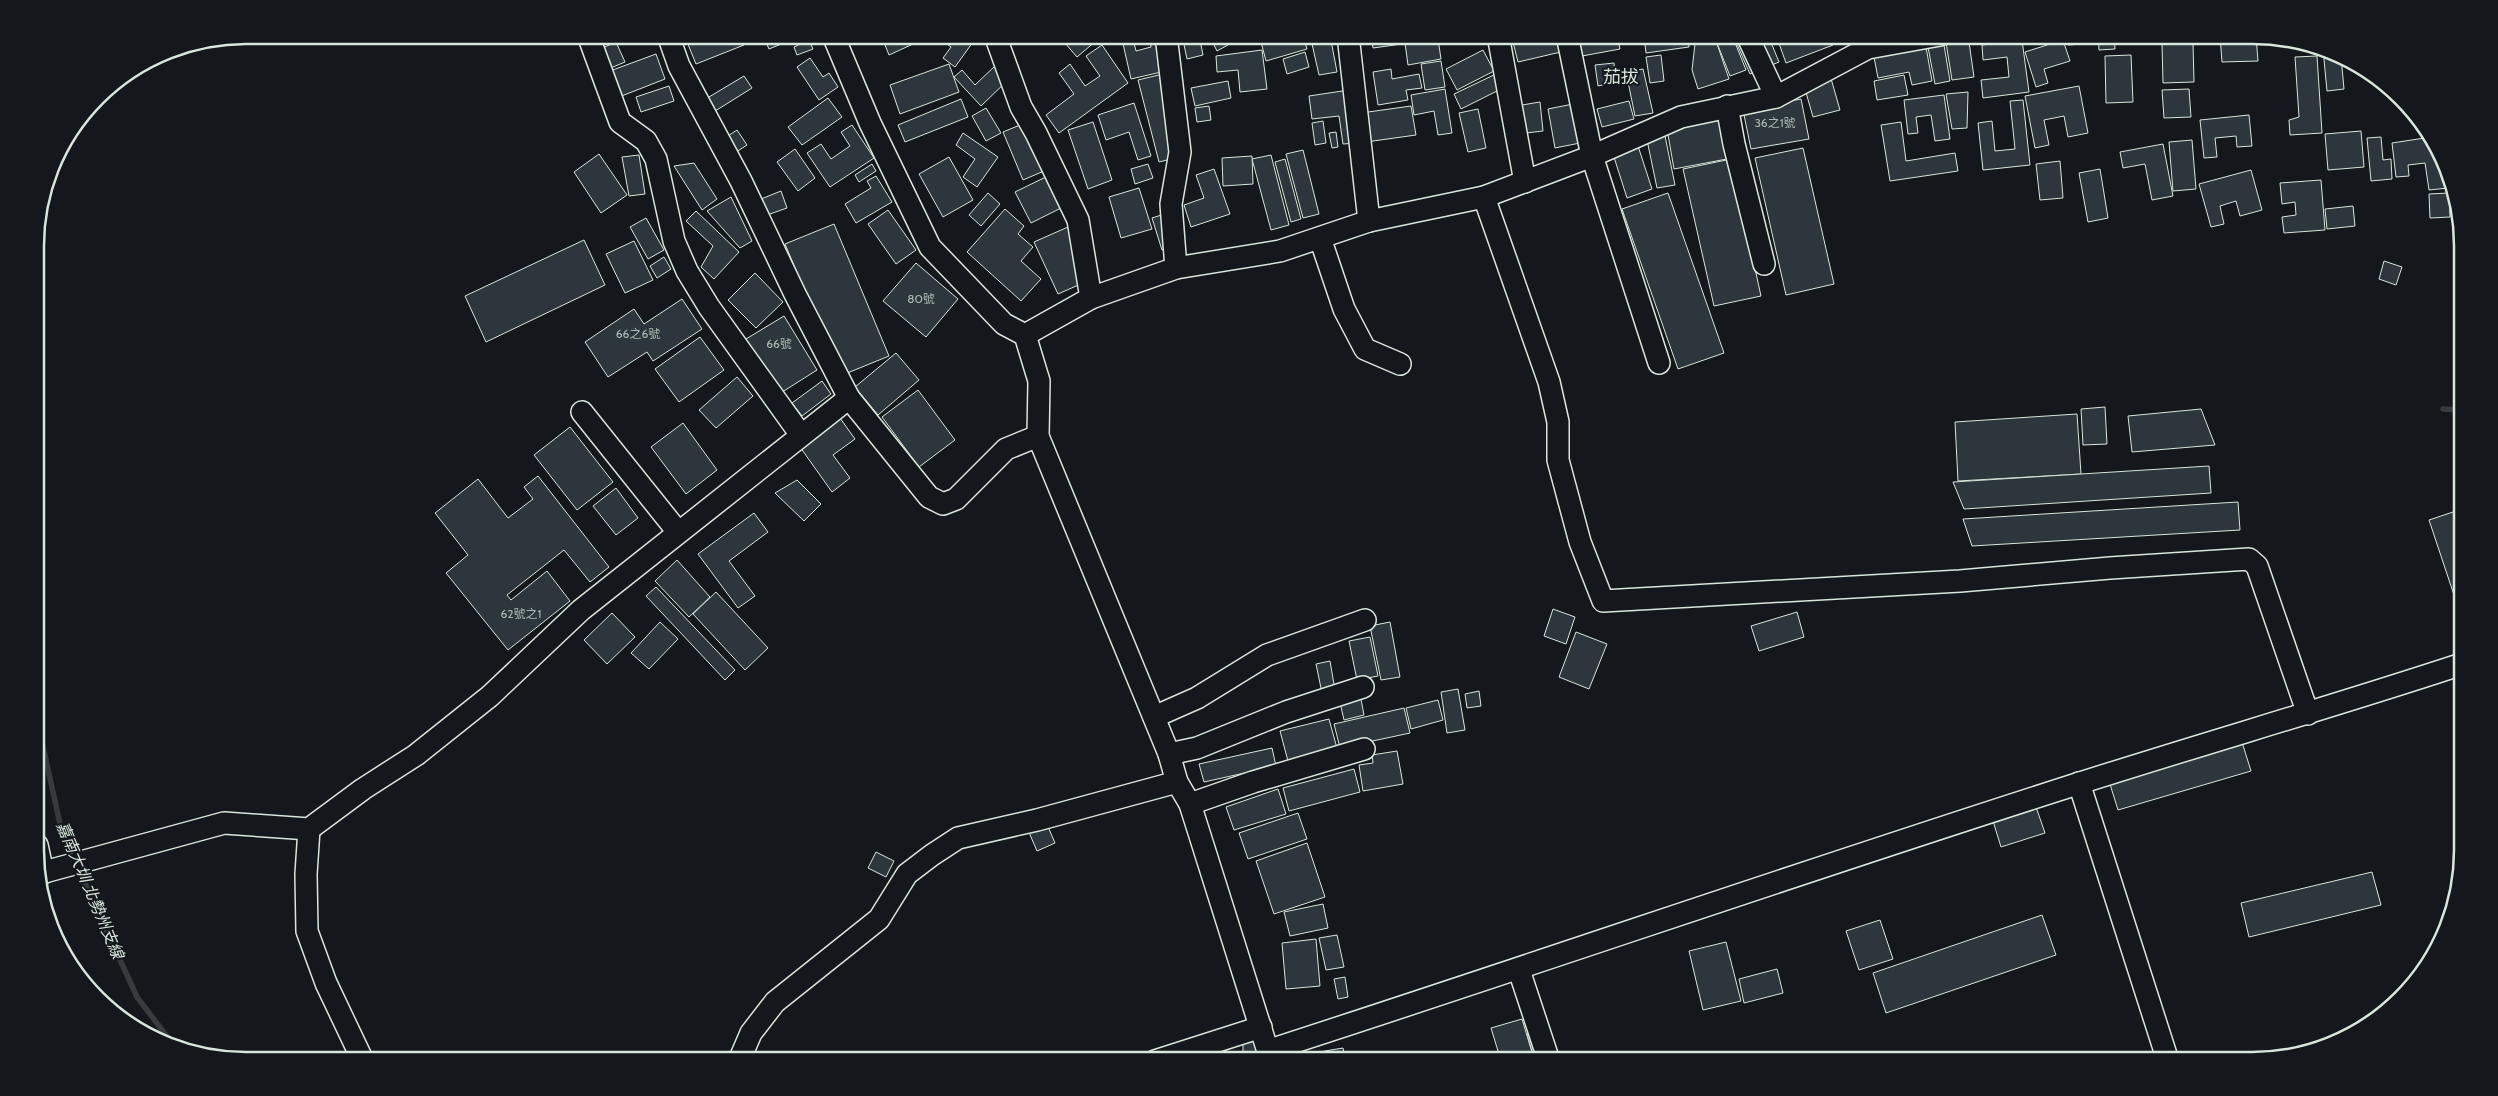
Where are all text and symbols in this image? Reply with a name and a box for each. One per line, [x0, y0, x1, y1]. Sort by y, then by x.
district label: 茄拔 [1603, 66, 1639, 88]
house number: 36之1號 [1754, 115, 1796, 130]
house number: 80號 [907, 291, 935, 306]
house number: 66之6號 [616, 326, 660, 341]
house number: 66號 [766, 336, 792, 351]
house number: 62號之1 [500, 606, 542, 621]
water label: 嘉南大圳 北勢州支線 [52, 819, 128, 963]

